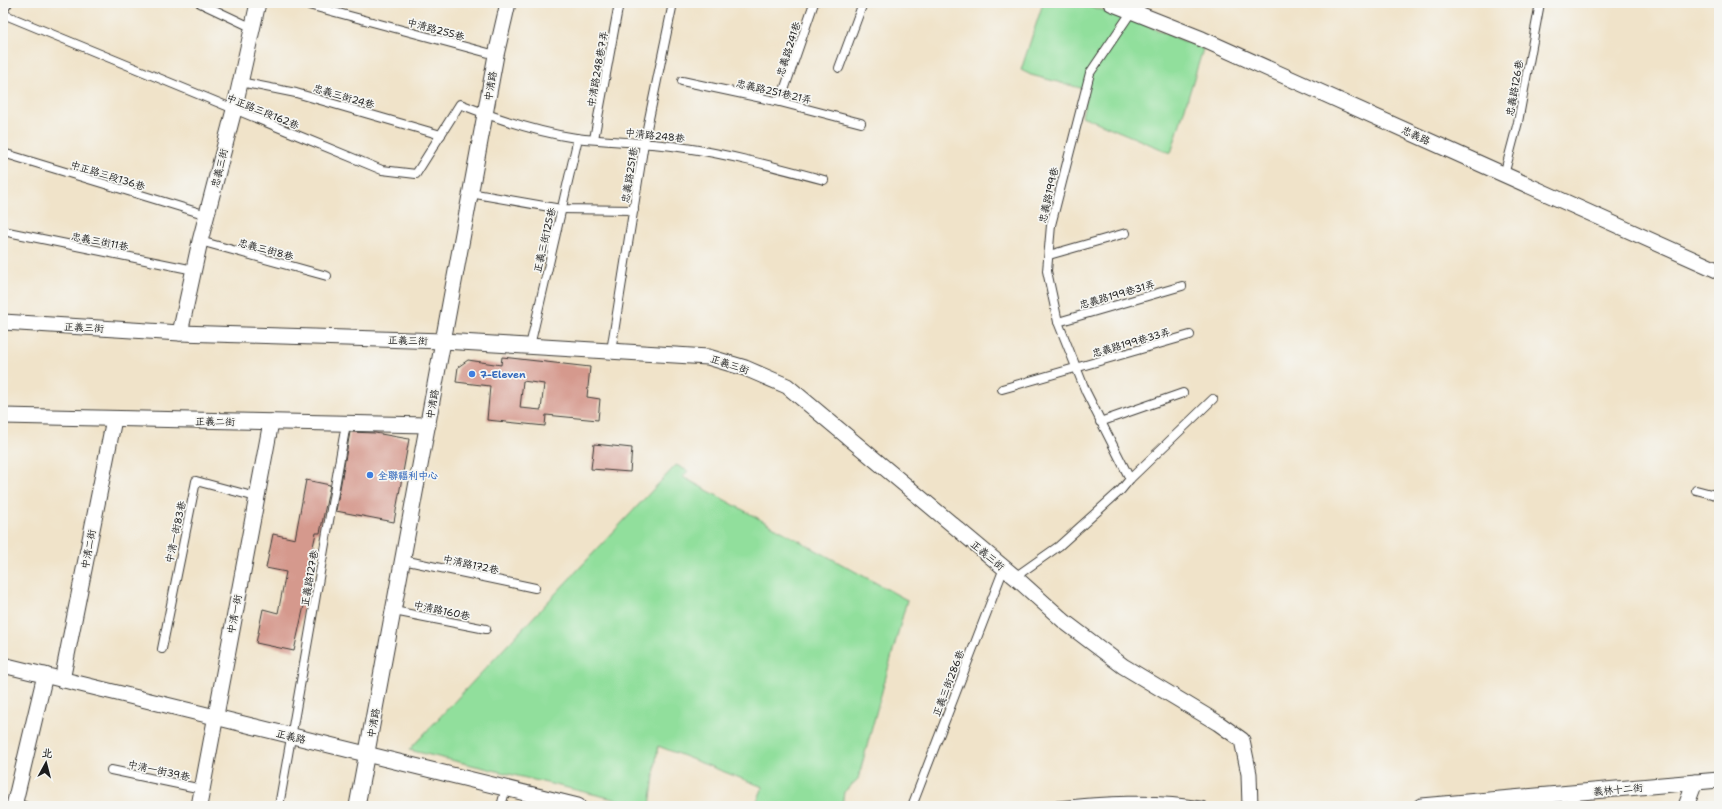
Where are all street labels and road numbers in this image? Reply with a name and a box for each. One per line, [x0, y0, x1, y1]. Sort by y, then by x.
street label: 中清路255巷 [406, 16, 467, 44]
street label: 忠義路241巷 [773, 19, 804, 78]
street label: 中清路248巷7弄 [584, 30, 611, 108]
street label: 忠義路126巷 [1503, 58, 1526, 117]
street label: 中清路 [481, 70, 499, 102]
street label: 忠義路251巷21弄 [735, 76, 813, 107]
street label: 忠義三街24巷 [312, 82, 377, 112]
street label: 中正路三段162巷 [225, 91, 302, 132]
street label: 忠義路 [1399, 123, 1432, 147]
street label: 中清路248巷 [624, 126, 687, 145]
street label: 忠義路251巷 [619, 145, 641, 204]
street label: 忠義三街 [208, 147, 231, 189]
street label: 中正路三段136巷 [69, 158, 148, 193]
street label: 忠義路199巷 [1036, 165, 1061, 225]
street label: 正義三街125巷 [531, 205, 559, 274]
street label: 忠義三街11巷 [70, 230, 131, 254]
street label: 忠義三街8巷 [237, 236, 296, 263]
street label: 忠義路199巷31弄 [1078, 277, 1156, 311]
street label: 正義三街 [64, 320, 104, 335]
street label: 忠義路199巷33弄 [1091, 325, 1172, 360]
street label: 正義三街 [388, 333, 428, 348]
street label: 正義三街 [709, 352, 751, 377]
street label: 中清路 [423, 388, 441, 420]
street label: 正義二街 [195, 415, 235, 428]
street label: 中清一街83巷 [163, 499, 189, 564]
street label: 中清二街 [78, 528, 99, 570]
street label: 正義三街 [968, 538, 1007, 573]
street label: 正義路127巷 [298, 548, 321, 607]
street label: 中清路172巷 [442, 552, 501, 577]
street label: 中清一街 [224, 593, 245, 635]
street label: 中清路160巷 [412, 598, 472, 623]
street label: 正義三街286巷 [930, 647, 968, 718]
street label: 中清路 [364, 707, 382, 739]
street label: 正義路 [275, 727, 307, 746]
street label: 中清一街39巷 [127, 758, 192, 784]
street label: 義林十二街 [1593, 781, 1644, 798]

